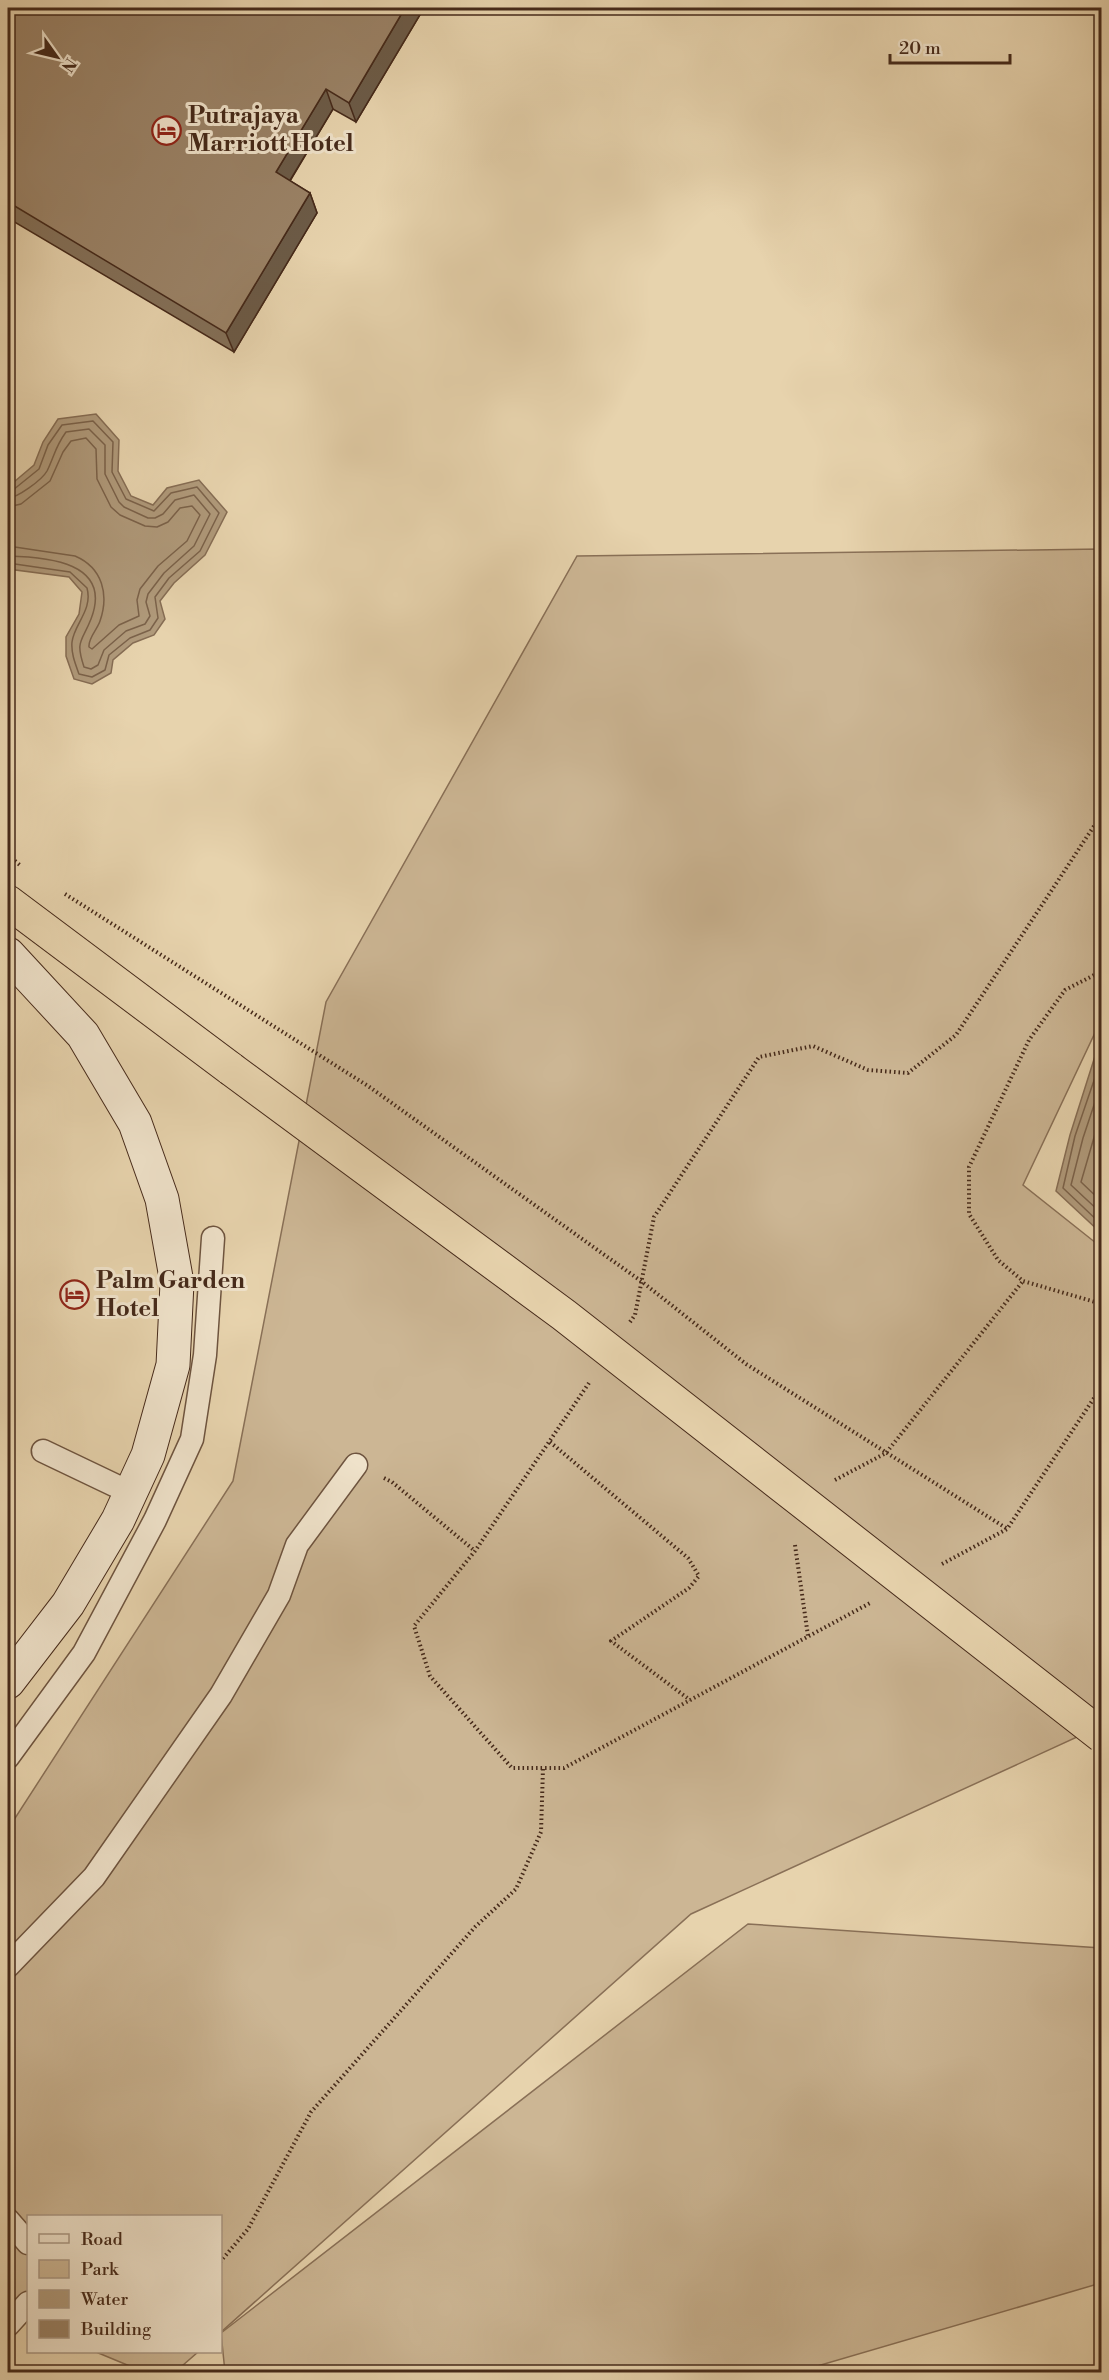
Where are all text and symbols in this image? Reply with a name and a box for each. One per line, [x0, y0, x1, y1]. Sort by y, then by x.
north arrow [27, 27, 87, 87]
scale bar [890, 27, 1010, 65]
text: 20 m [899, 37, 941, 60]
text: N [57, 54, 80, 76]
place label: Putrajaya Marriott Hotel [188, 101, 354, 159]
hotel icon: Putrajaya Marriott Hotel [151, 114, 183, 146]
place label: Palm Garden Hotel [96, 1266, 245, 1324]
hotel icon: Palm Garden Hotel [59, 1279, 91, 1311]
legend [27, 2215, 222, 2353]
text: Road [81, 2228, 124, 2251]
text: Park [81, 2258, 120, 2281]
text: Water [80, 2288, 129, 2311]
text: Building [80, 2318, 152, 2341]

